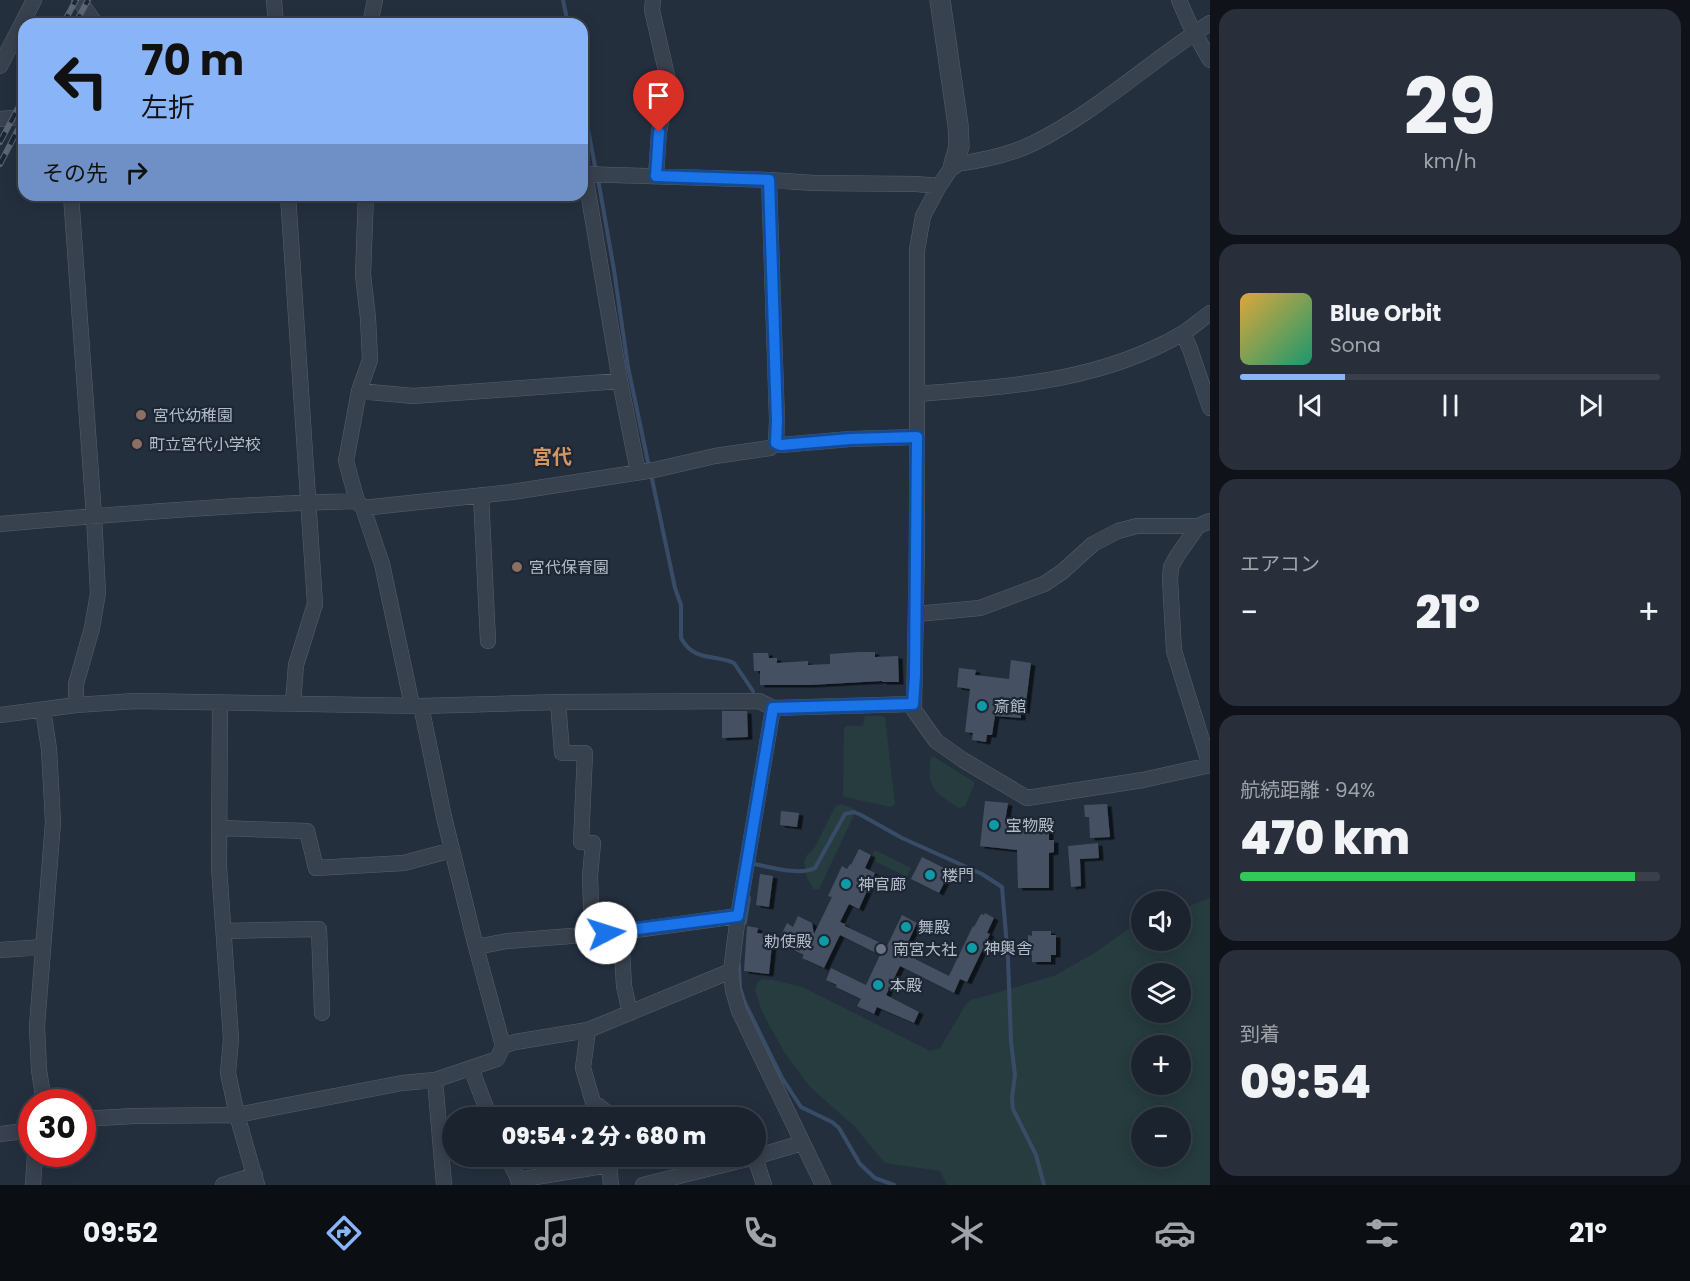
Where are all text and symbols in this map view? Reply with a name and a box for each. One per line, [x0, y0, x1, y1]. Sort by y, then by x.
text: 70 m [141, 31, 244, 90]
icon: left [42, 42, 120, 120]
text: 29 [1404, 52, 1496, 161]
pin [633, 70, 684, 132]
icon: arrive [642, 79, 675, 112]
text: 左折 [141, 89, 195, 126]
text: km/h [1423, 147, 1477, 175]
icon: right [120, 156, 153, 189]
text: その先 [42, 158, 108, 189]
text: Blue Orbit [1330, 298, 1441, 329]
text: Sona [1330, 331, 1381, 359]
icon: previous [1294, 389, 1327, 422]
icon: pause [1434, 389, 1467, 422]
icon: next [1574, 389, 1607, 422]
place label: 宮代幼稚園 [153, 404, 233, 427]
marker: 宮代幼稚園 [134, 408, 148, 422]
place label: 町立宮代小学校 [149, 433, 261, 456]
marker: 町立宮代小学校 [130, 437, 144, 451]
district label: 宮代 [532, 443, 572, 471]
text: エアコン [1240, 550, 1320, 578]
place label: 宮代保育園 [529, 556, 609, 579]
marker: 宮代保育園 [510, 560, 524, 574]
text: 21° [1416, 581, 1480, 644]
text: − [1240, 589, 1258, 636]
text: + [1637, 589, 1660, 636]
place label: 斎館 [994, 695, 1026, 718]
marker: 斎館 [975, 699, 989, 713]
text: 航続距離 · 94% [1240, 776, 1375, 804]
text: 470 km [1240, 807, 1410, 870]
place label: 宝物殿 [1006, 814, 1054, 837]
marker: 宝物殿 [987, 818, 1001, 832]
place label: 楼門 [942, 864, 974, 887]
marker: 楼門 [923, 868, 937, 882]
place label: 神官廊 [858, 873, 906, 896]
marker: 神官廊 [839, 877, 853, 891]
map controls [1131, 891, 1191, 1167]
button: sound [1131, 891, 1191, 951]
position arrow [574, 901, 638, 965]
place label: 舞殿 [918, 916, 950, 939]
marker: 舞殿 [899, 920, 913, 934]
place label: 勅使殿 [764, 930, 812, 953]
marker: 勅使殿 [817, 934, 831, 948]
place label: 神輿舎 [984, 937, 1032, 960]
place label: 南宮大社 [893, 938, 957, 961]
marker: 神輿舎 [965, 941, 979, 955]
marker: 南宮大社 [874, 942, 888, 956]
button: layers [1131, 963, 1191, 1023]
place label: 本殿 [890, 974, 922, 997]
marker: 本殿 [871, 978, 885, 992]
text: 到着 [1240, 1020, 1280, 1048]
button: + [1131, 1035, 1191, 1095]
text: 09:54 [1240, 1051, 1371, 1114]
speed limit sign: 30 [18, 1089, 96, 1167]
button: − [1131, 1107, 1191, 1167]
text: 09:54 · 2 分 · 680 m [502, 1121, 706, 1152]
icon: directions [323, 1212, 365, 1254]
icon: music [531, 1212, 573, 1254]
icon: phone [739, 1212, 781, 1254]
icon: climate [946, 1212, 988, 1254]
icon: car [1154, 1212, 1196, 1254]
icon: filters [1361, 1212, 1403, 1254]
text: 09:52 [83, 1214, 158, 1251]
text: 21° [1569, 1214, 1607, 1251]

